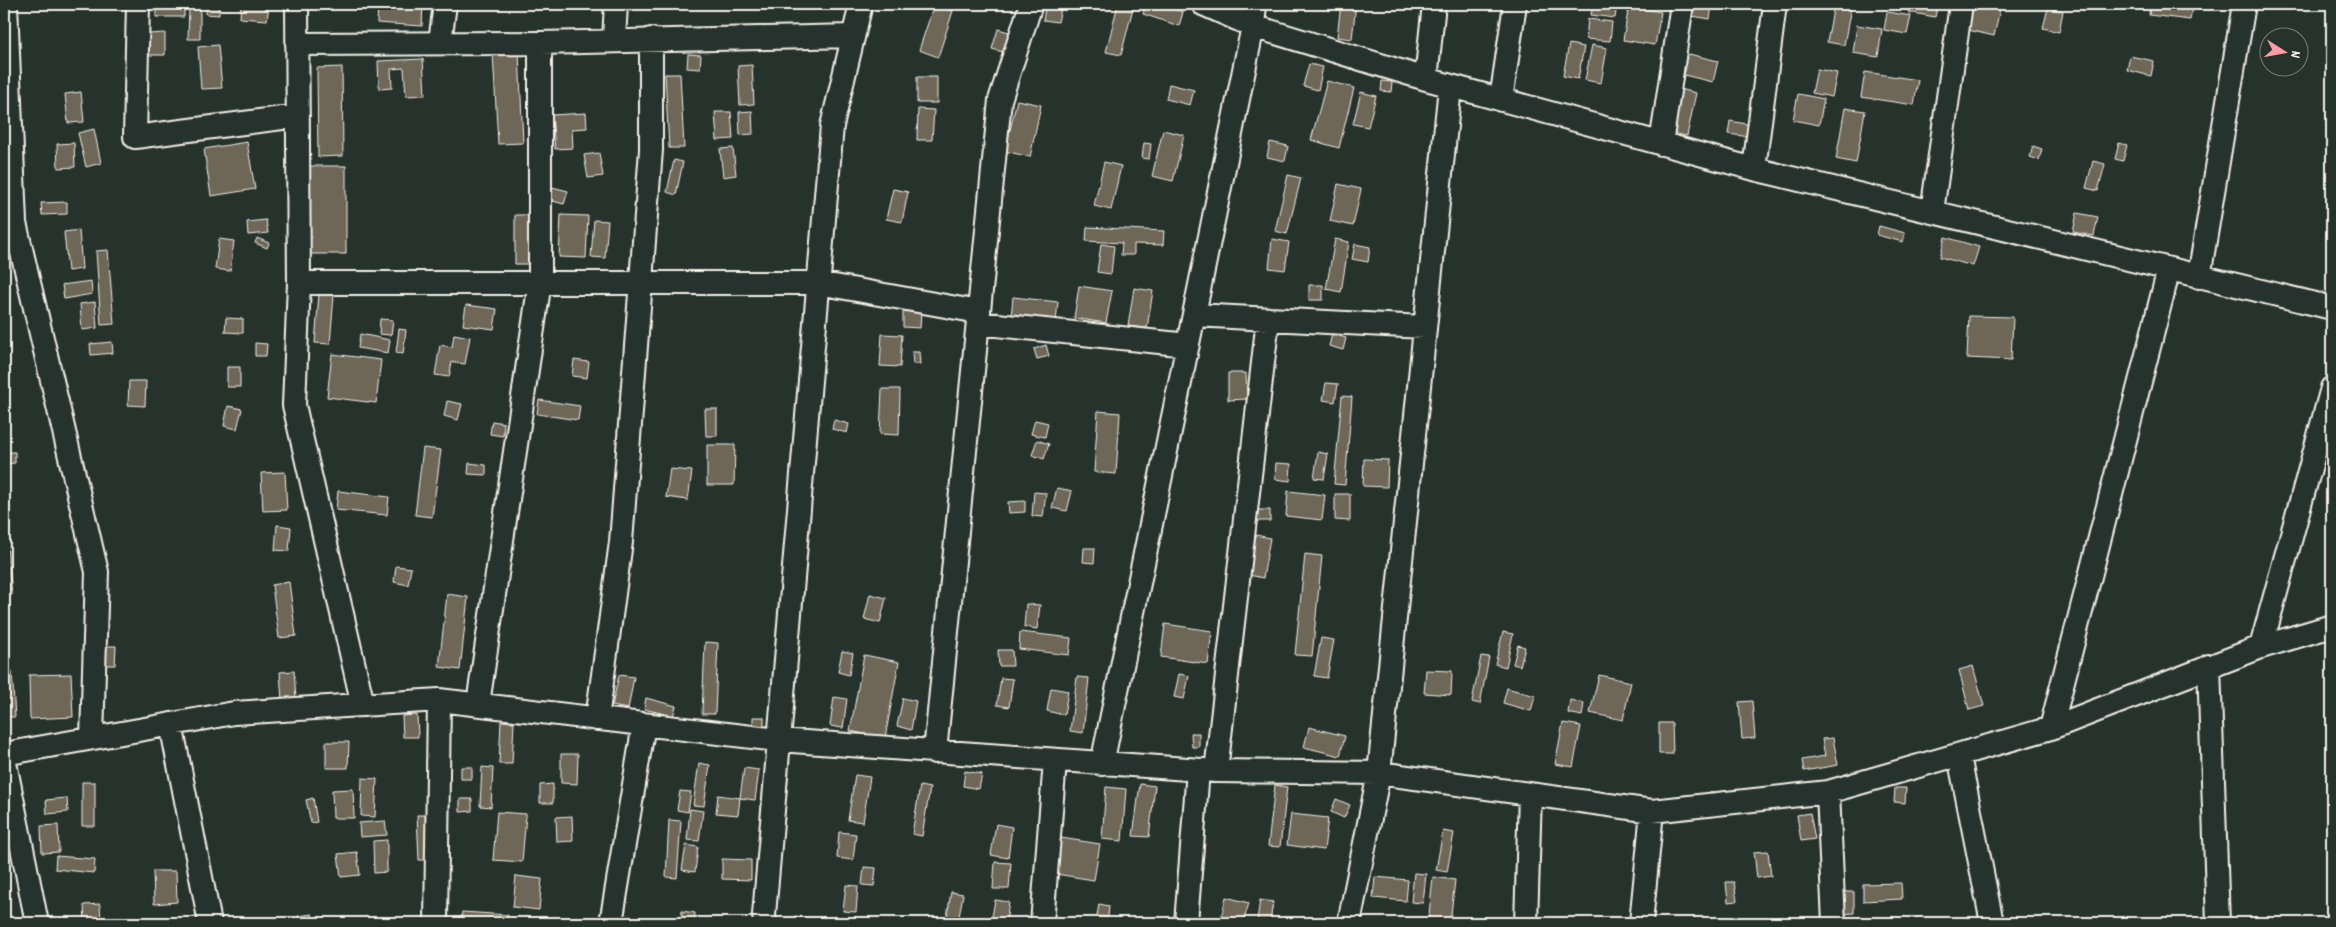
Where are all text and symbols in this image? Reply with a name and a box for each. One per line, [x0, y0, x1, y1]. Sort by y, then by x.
north arrow [2258, 28, 2308, 78]
text: N [2284, 49, 2305, 59]

